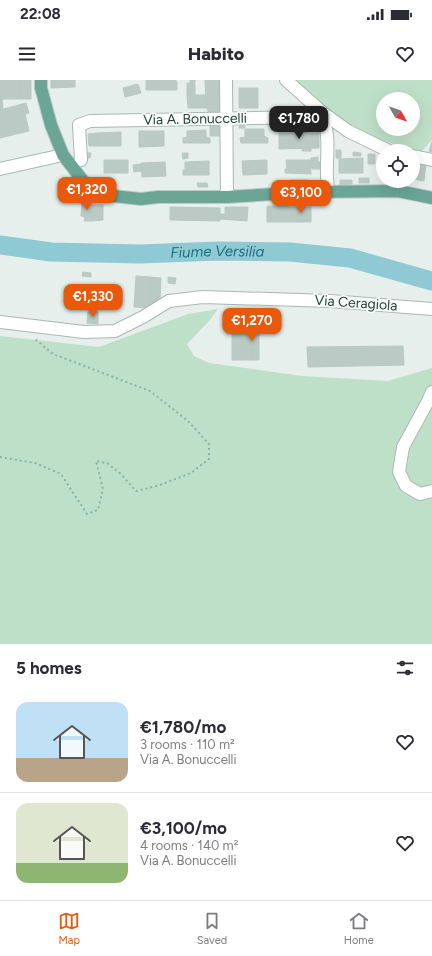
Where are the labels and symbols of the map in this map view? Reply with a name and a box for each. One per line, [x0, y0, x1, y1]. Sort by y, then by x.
north arrow [376, 92, 420, 136]
pin: €1,780 [266, 106, 332, 140]
street label: Via A. Bonuccelli [143, 110, 247, 128]
pin: €1,320 [54, 177, 120, 211]
pin: €3,100 [268, 180, 334, 214]
water label: Fiume Versilia [170, 242, 265, 262]
pin: €1,330 [60, 284, 126, 318]
street label: Via Ceragiola [314, 292, 398, 314]
pin: €1,270 [219, 308, 285, 342]

